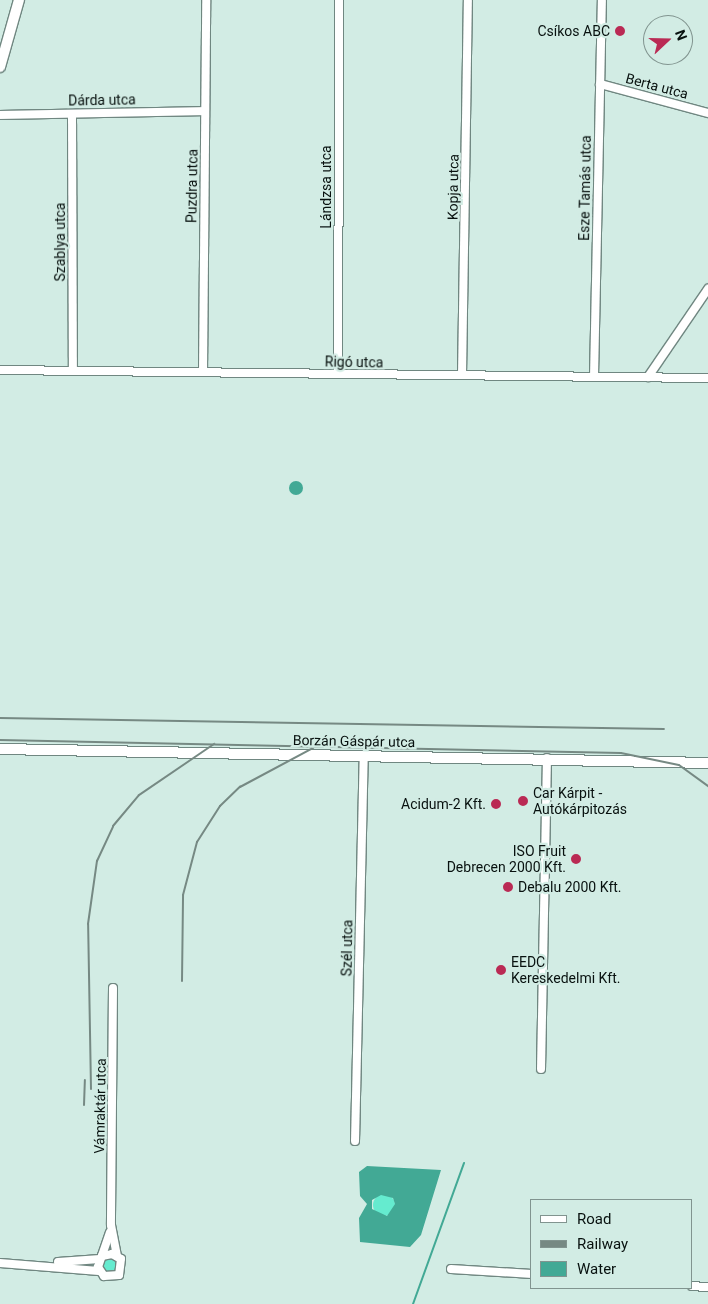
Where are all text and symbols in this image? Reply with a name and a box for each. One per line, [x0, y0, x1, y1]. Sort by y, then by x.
north arrow [643, 15, 693, 65]
place label: Csíkos ABC [537, 23, 610, 39]
marker: Csíkos ABC [614, 25, 626, 37]
text: N [672, 27, 690, 42]
street label: Berta utca [624, 70, 690, 102]
street label: Dárda utca [68, 91, 136, 109]
street label: Esze Tamás utca [576, 135, 594, 241]
street label: Lándzsa utca [318, 145, 334, 229]
street label: Puzdra utca [183, 149, 201, 223]
street label: Kopja utca [444, 154, 462, 220]
street label: Szablya utca [52, 203, 68, 281]
street label: Rigó utca [325, 353, 383, 371]
street label: Borzán Gáspár utca [293, 732, 415, 750]
place label: Car Kárpit - Autókárpitozás [533, 785, 627, 818]
marker: Car Kárpit - Autókárpitozás [517, 795, 529, 807]
place label: Acidum-2 Kft. [401, 796, 486, 812]
marker: Acidum-2 Kft. [490, 798, 502, 810]
place label: ISO Fruit Debrecen 2000 Kft. [447, 843, 566, 876]
marker: ISO Fruit Debrecen 2000 Kft. [570, 853, 582, 865]
place label: Debalu 2000 Kft. [518, 879, 622, 895]
marker: Debalu 2000 Kft. [502, 881, 514, 893]
street label: Szél utca [338, 920, 356, 976]
place label: EEDC Kereskedelmi Kft. [511, 954, 620, 986]
marker: EEDC Kereskedelmi Kft. [495, 964, 507, 976]
street label: Vámraktár utca [91, 1058, 109, 1154]
legend [530, 1199, 693, 1289]
text: Road [577, 1210, 611, 1228]
text: Railway [577, 1235, 628, 1253]
text: Water [577, 1260, 616, 1278]

